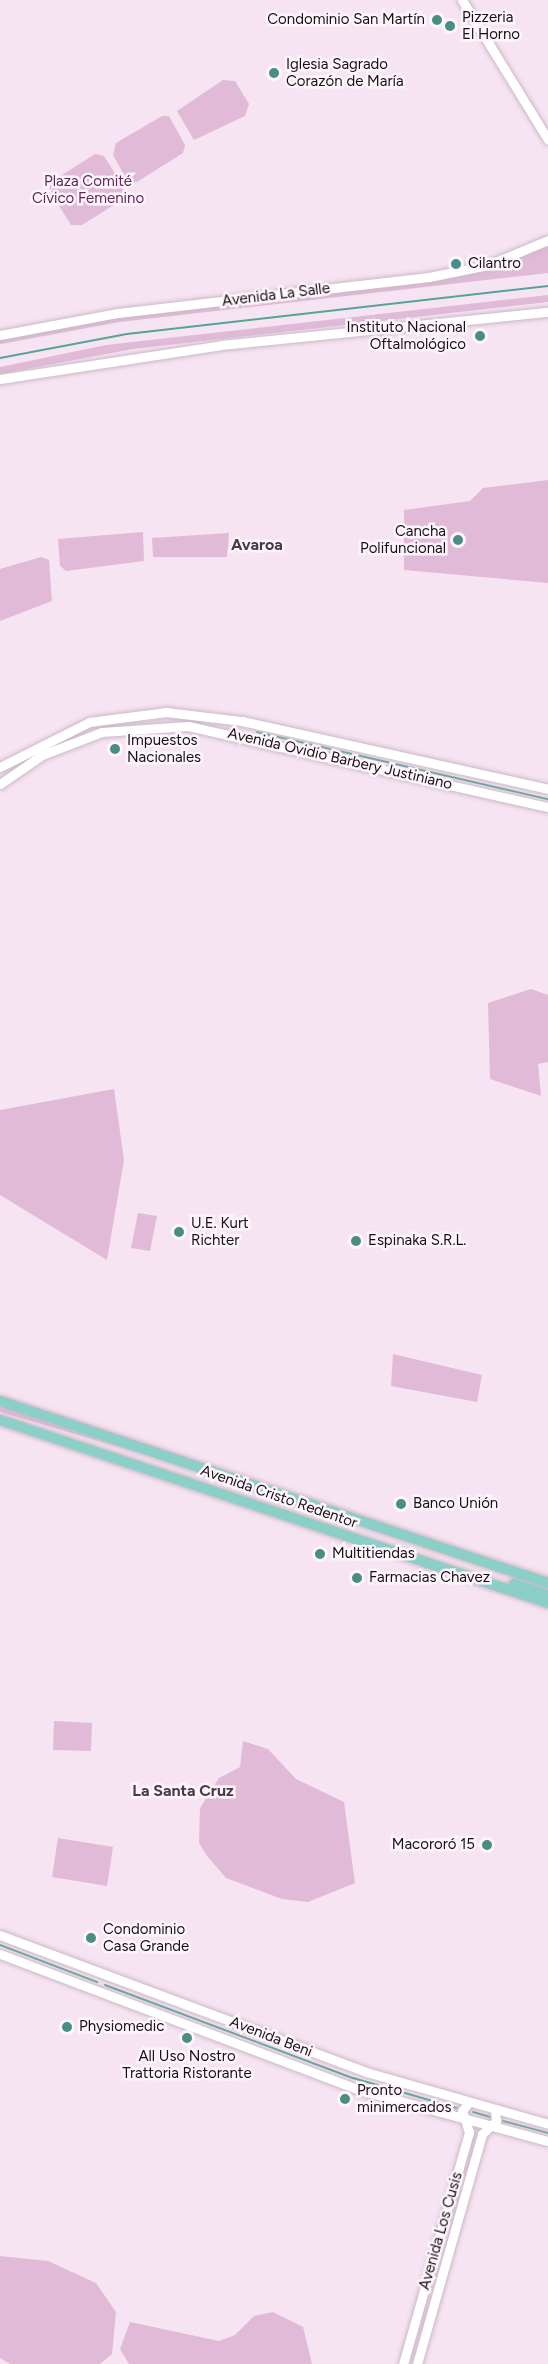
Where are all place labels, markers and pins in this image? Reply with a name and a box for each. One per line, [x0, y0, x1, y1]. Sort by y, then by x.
place label: Pizzeria El Horno [462, 8, 520, 43]
place label: Condominio San Martín [267, 11, 425, 29]
marker: Condominio San Martín [430, 13, 444, 27]
marker: Pizzeria El Horno [443, 19, 457, 33]
place label: Iglesia Sagrado Corazón de María [286, 55, 404, 90]
marker: Iglesia Sagrado Corazón de María [267, 66, 281, 80]
place label: Cilantro [468, 255, 521, 273]
marker: Cilantro [449, 257, 463, 271]
place label: Instituto Nacional Oftalmológico [346, 318, 466, 353]
marker: Instituto Nacional Oftalmológico [471, 327, 489, 345]
place label: Cancha Polifuncional [360, 522, 446, 557]
marker: Cancha Polifuncional [451, 533, 465, 547]
place label: Impuestos Nacionales [127, 731, 201, 766]
marker: Impuestos Nacionales [108, 742, 122, 756]
place label: U.E. Kurt Richter [191, 1214, 249, 1249]
marker: U.E. Kurt Richter [172, 1225, 186, 1239]
place label: Espinaka S.R.L. [368, 1232, 466, 1250]
marker: Espinaka S.R.L. [349, 1234, 363, 1248]
place label: Banco Unión [413, 1495, 498, 1513]
marker: Banco Unión [394, 1497, 408, 1511]
place label: Multitiendas [332, 1545, 415, 1563]
marker: Multitiendas [313, 1547, 327, 1561]
place label: Farmacias Chavez [369, 1569, 490, 1587]
marker: Farmacias Chavez [350, 1571, 364, 1585]
place label: Macororó 15 [392, 1836, 475, 1854]
marker: Macororó 15 [480, 1838, 494, 1852]
place label: Condominio Casa Grande [103, 1920, 189, 1955]
marker: Condominio Casa Grande [84, 1931, 98, 1945]
place label: Physiomedic [79, 2018, 164, 2036]
marker: Physiomedic [60, 2020, 74, 2034]
marker: All Uso Nostro Trattoria Ristorante [180, 2031, 194, 2045]
place label: All Uso Nostro Trattoria Ristorante [122, 2047, 252, 2082]
place label: Pronto minimercados [357, 2081, 451, 2116]
marker: Pronto minimercados [338, 2092, 352, 2106]

